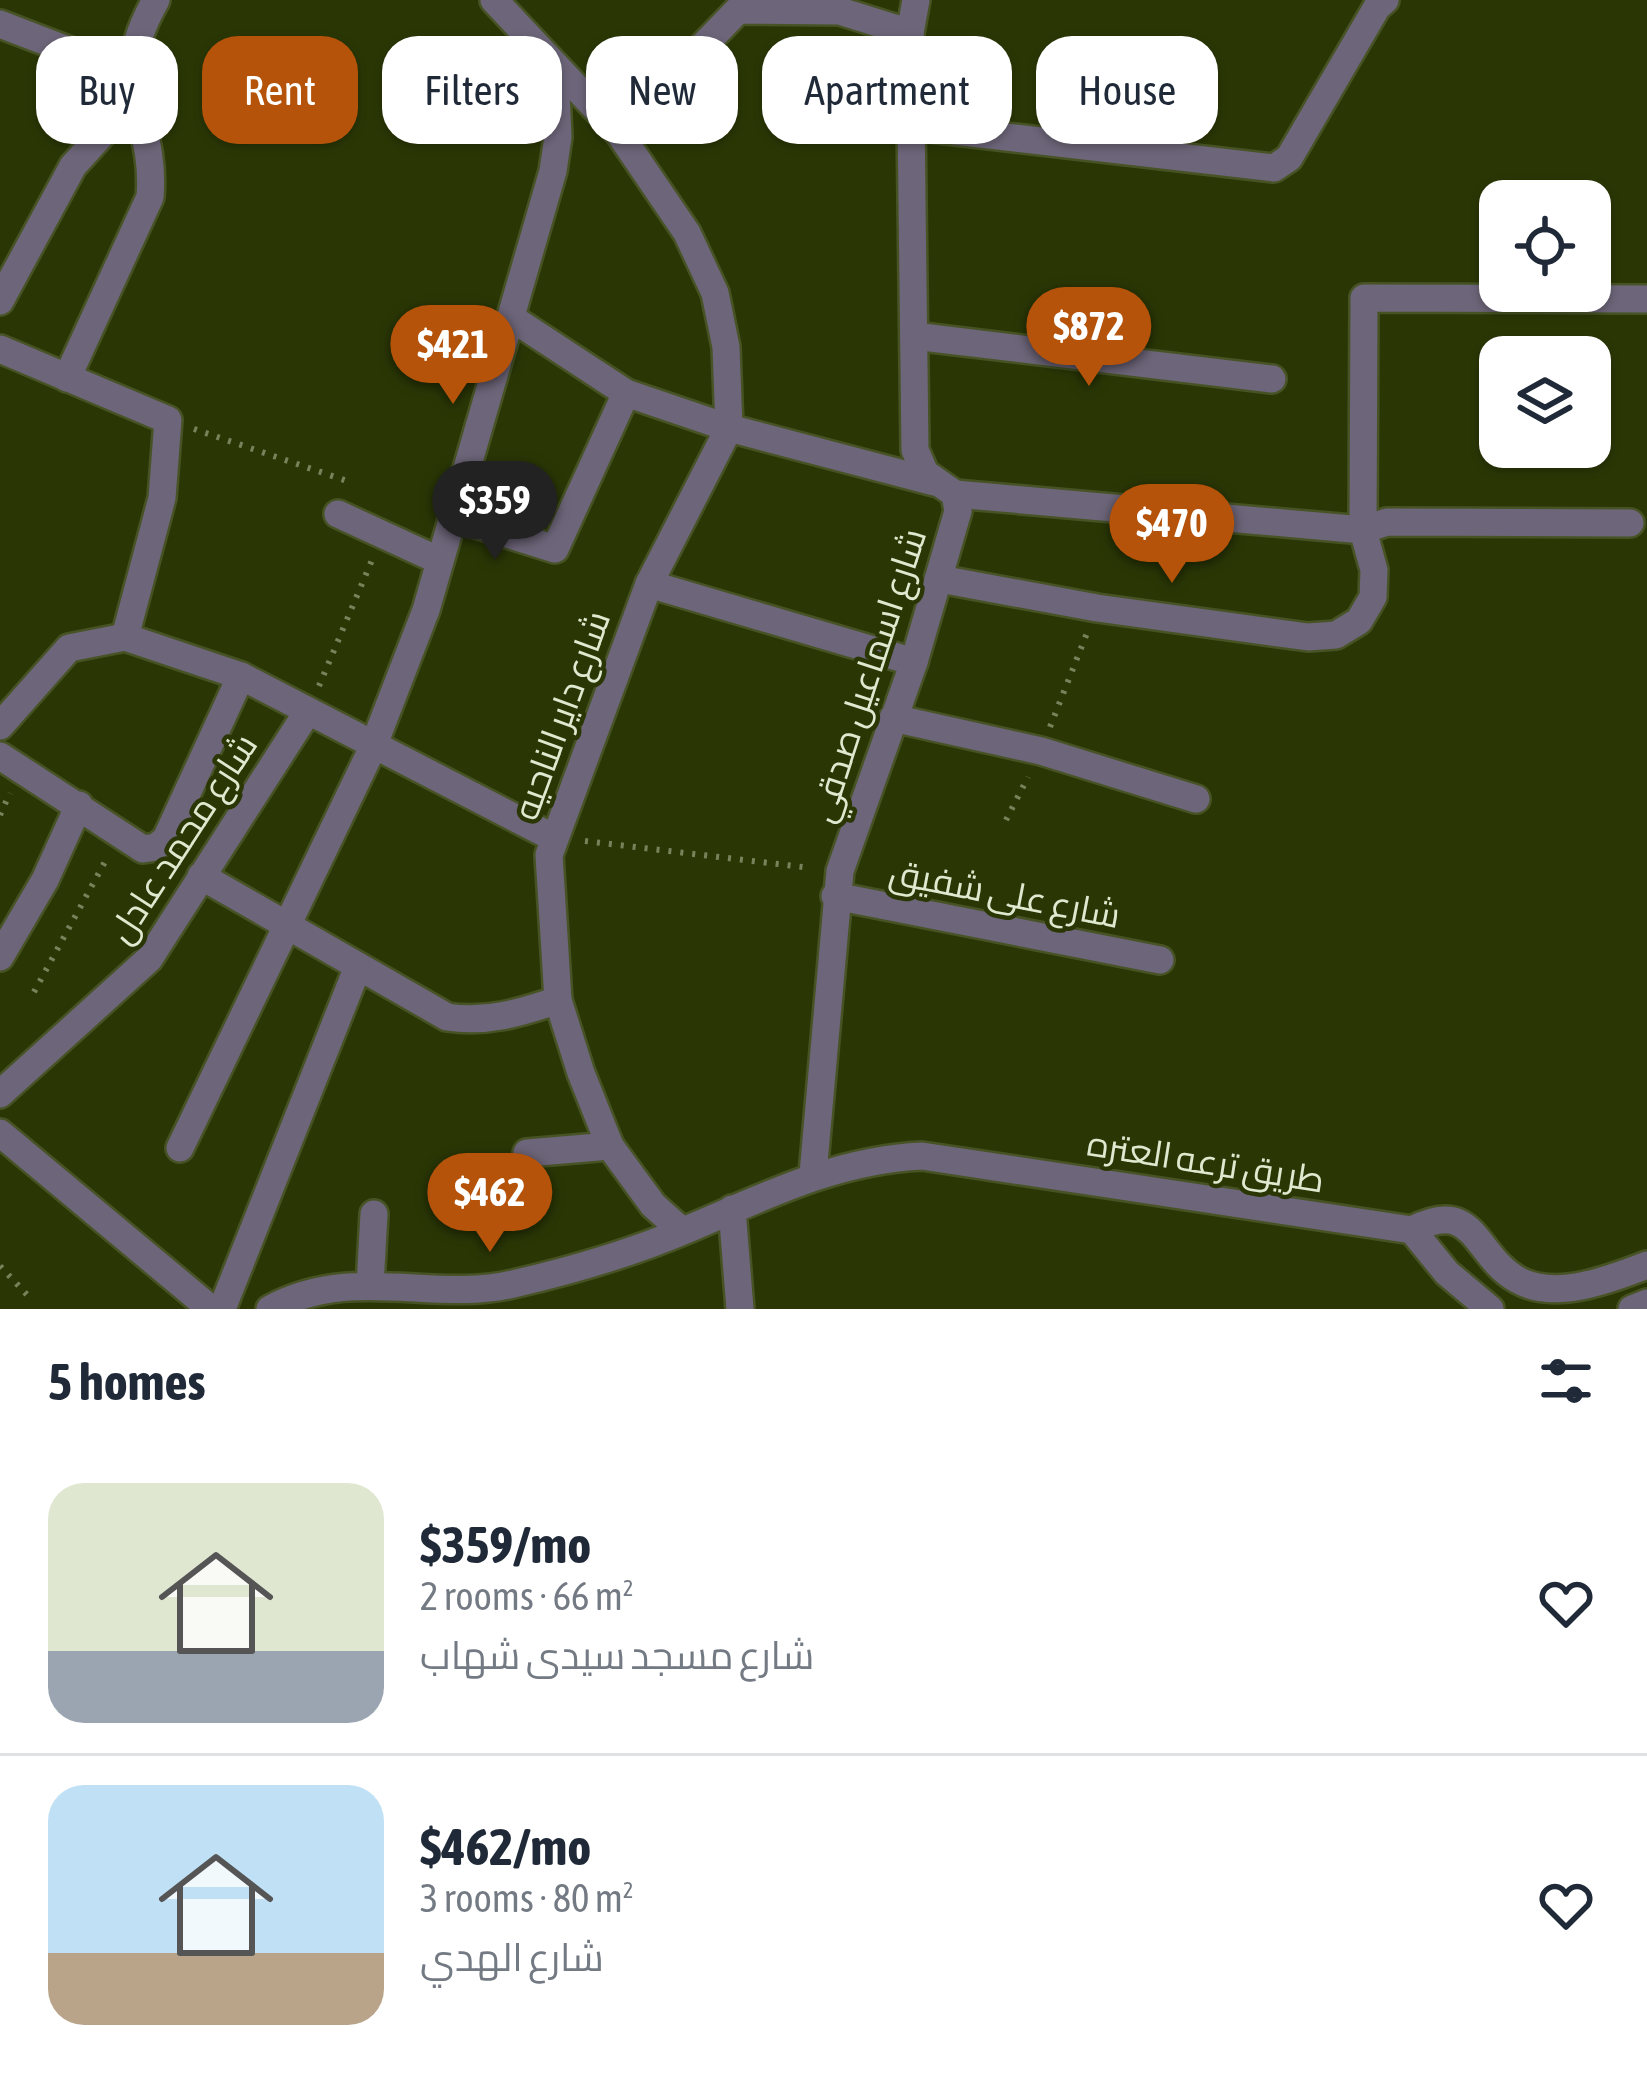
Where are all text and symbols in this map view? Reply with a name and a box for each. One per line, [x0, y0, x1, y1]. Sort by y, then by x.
chip: Buy [36, 36, 178, 144]
chip: Rent [202, 36, 358, 144]
chip: Filters [382, 36, 562, 144]
chip: New [586, 36, 738, 144]
chip: Apartment [762, 36, 1012, 144]
chip: House [1036, 36, 1218, 144]
map controls [1479, 180, 1611, 468]
button: locate [1479, 180, 1611, 312]
pin: $872 [1018, 287, 1160, 389]
text: $872 [1053, 304, 1125, 348]
pin: $421 [382, 305, 524, 407]
text: $421 [417, 322, 489, 366]
button: layers [1479, 336, 1611, 468]
pin: $359 [424, 461, 566, 563]
text: $359 [459, 478, 531, 522]
pin: $470 [1101, 484, 1243, 586]
text: $470 [1136, 501, 1208, 545]
street label: شارع اسماعيل صدقي [800, 523, 942, 830]
street label: شارع داير الناحيه [504, 605, 622, 827]
street label: شارع محمد عادل [99, 725, 269, 953]
street label: شارع على شفيق [885, 850, 1124, 940]
street label: طريق ترعه العتره [1084, 1122, 1328, 1202]
pin: $462 [419, 1153, 561, 1255]
text: $462 [454, 1170, 526, 1214]
icon: filters [1533, 1348, 1599, 1414]
text: 5 homes [48, 1352, 206, 1411]
text: $359/mo [420, 1515, 591, 1574]
icon: home [144, 1531, 288, 1675]
icon: heart [1533, 1570, 1599, 1636]
text: 2 rooms · 66 m² [420, 1574, 634, 1618]
text: شارع مسجد سيدى شهاب [420, 1633, 814, 1677]
text: $462/mo [420, 1817, 591, 1876]
icon: home [144, 1833, 288, 1977]
icon: heart [1533, 1872, 1599, 1938]
text: 3 rooms · 80 m² [420, 1876, 634, 1920]
text: شارع الهدي [420, 1935, 604, 1979]

